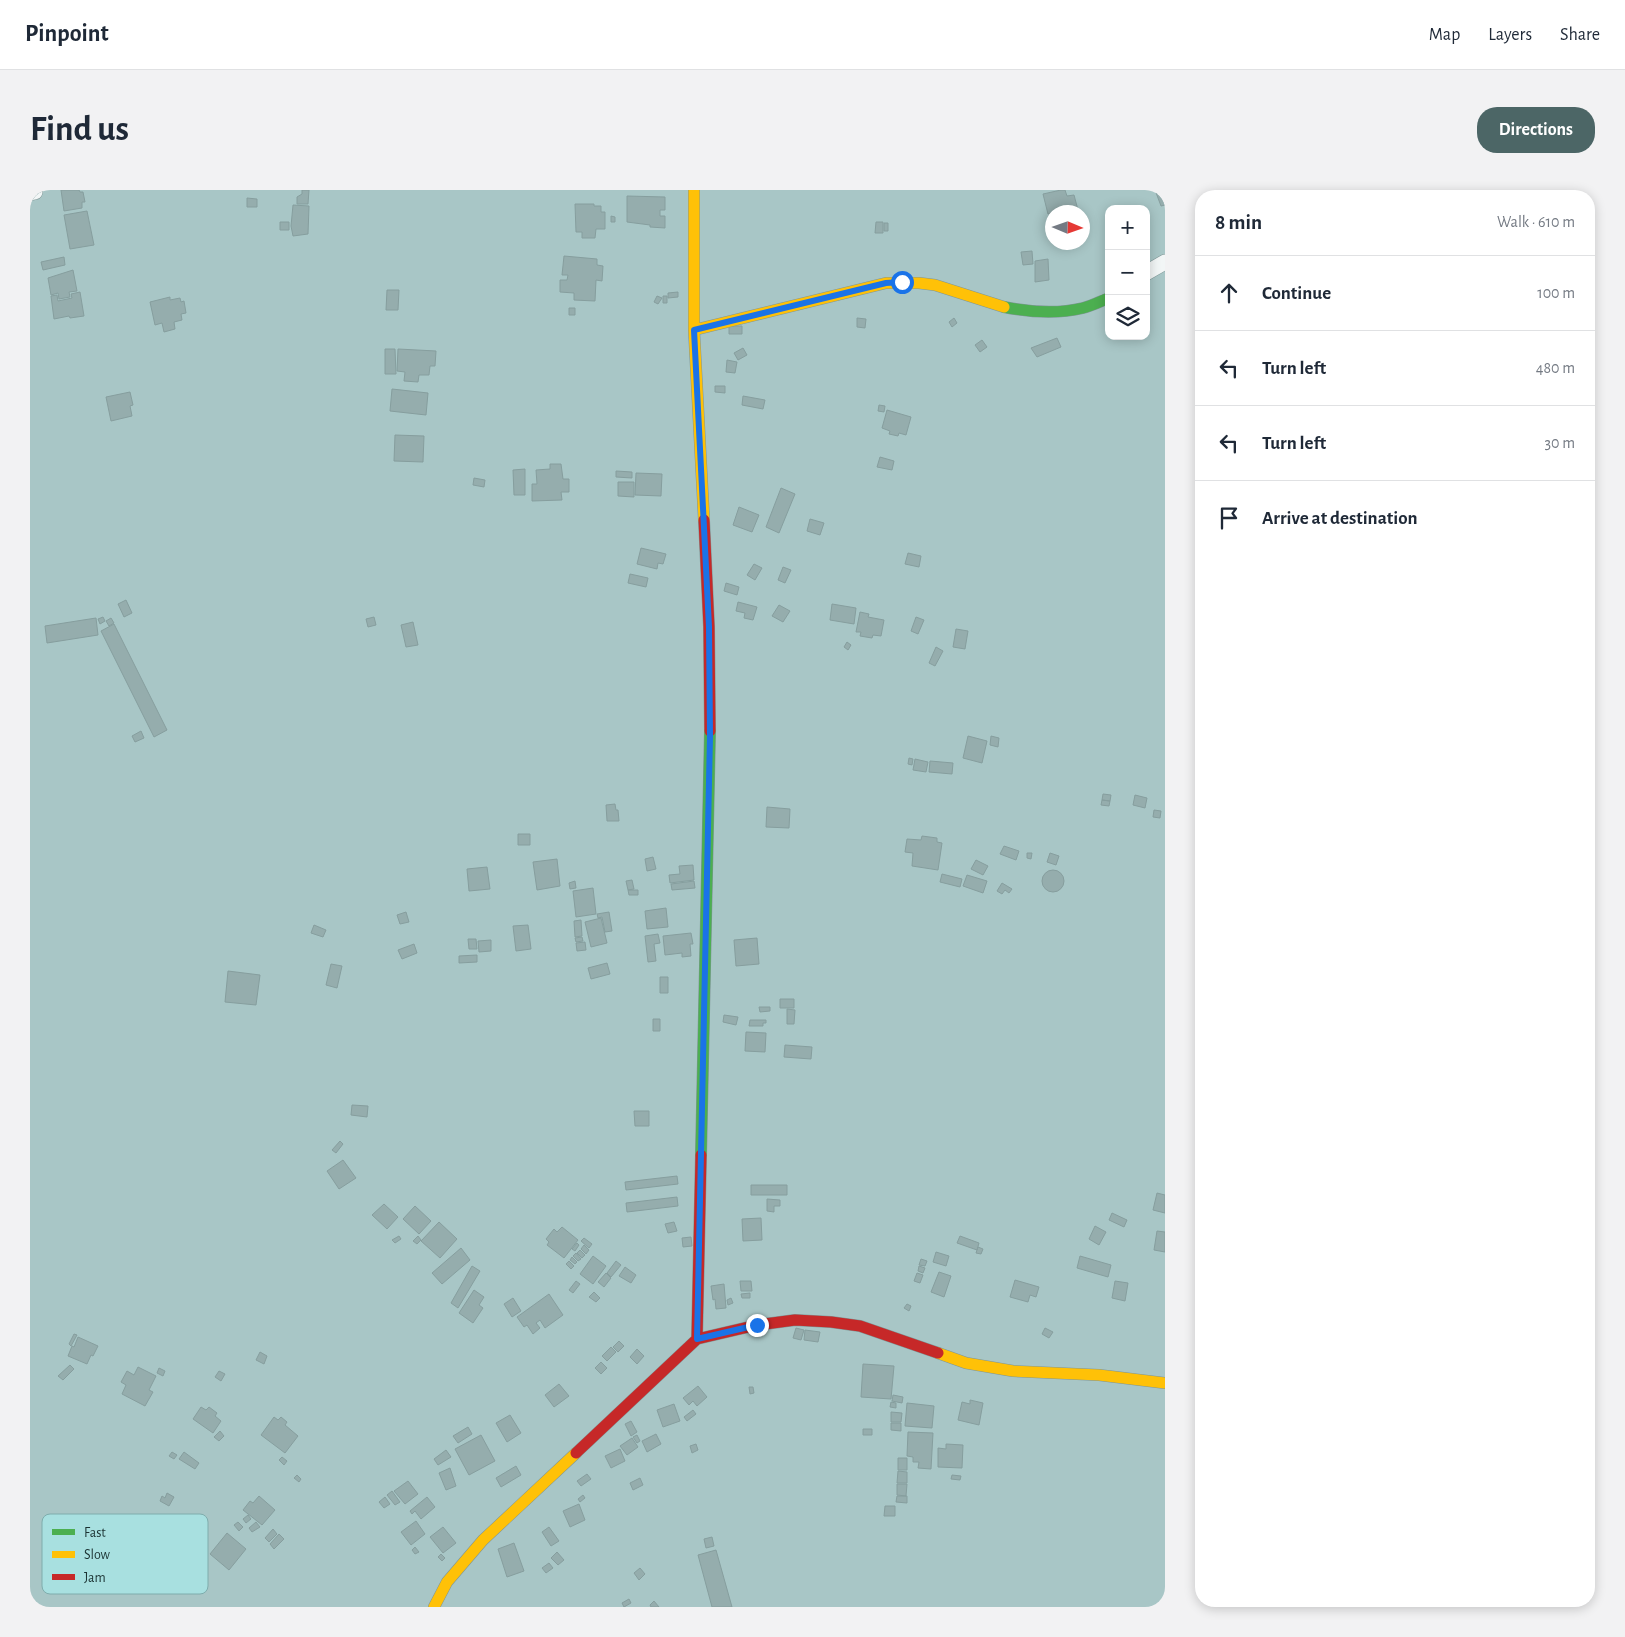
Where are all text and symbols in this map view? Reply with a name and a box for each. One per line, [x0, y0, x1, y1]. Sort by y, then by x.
text: Pinpoint [25, 22, 109, 46]
text: Map [1429, 26, 1460, 44]
text: Layers [1488, 26, 1532, 44]
text: Share [1560, 26, 1600, 44]
button: Directions [1477, 107, 1595, 153]
text: Find us [30, 112, 129, 147]
north arrow [1045, 205, 1090, 250]
map controls [1105, 205, 1150, 340]
button: + [1105, 205, 1150, 250]
text: 8 min [1215, 212, 1262, 233]
text: Walk · 610 m [1497, 214, 1575, 230]
button: − [1105, 250, 1150, 295]
route start [891, 271, 914, 294]
icon: ahead [1215, 279, 1243, 307]
text: Continue [1262, 284, 1331, 303]
text: 100 m [1537, 285, 1575, 301]
button: layers [1105, 295, 1150, 340]
icon: left [1215, 354, 1243, 382]
text: Turn left [1262, 359, 1326, 378]
text: 480 m [1536, 360, 1575, 376]
icon: left [1215, 429, 1243, 457]
text: Turn left [1262, 434, 1326, 453]
text: 30 m [1545, 435, 1575, 451]
icon: arrive [1215, 504, 1243, 532]
text: Arrive at destination [1262, 509, 1418, 528]
route end [746, 1314, 769, 1337]
legend [42, 1514, 208, 1594]
text: Fast [84, 1526, 106, 1540]
text: Slow [84, 1548, 111, 1562]
text: Jam [84, 1571, 106, 1585]

